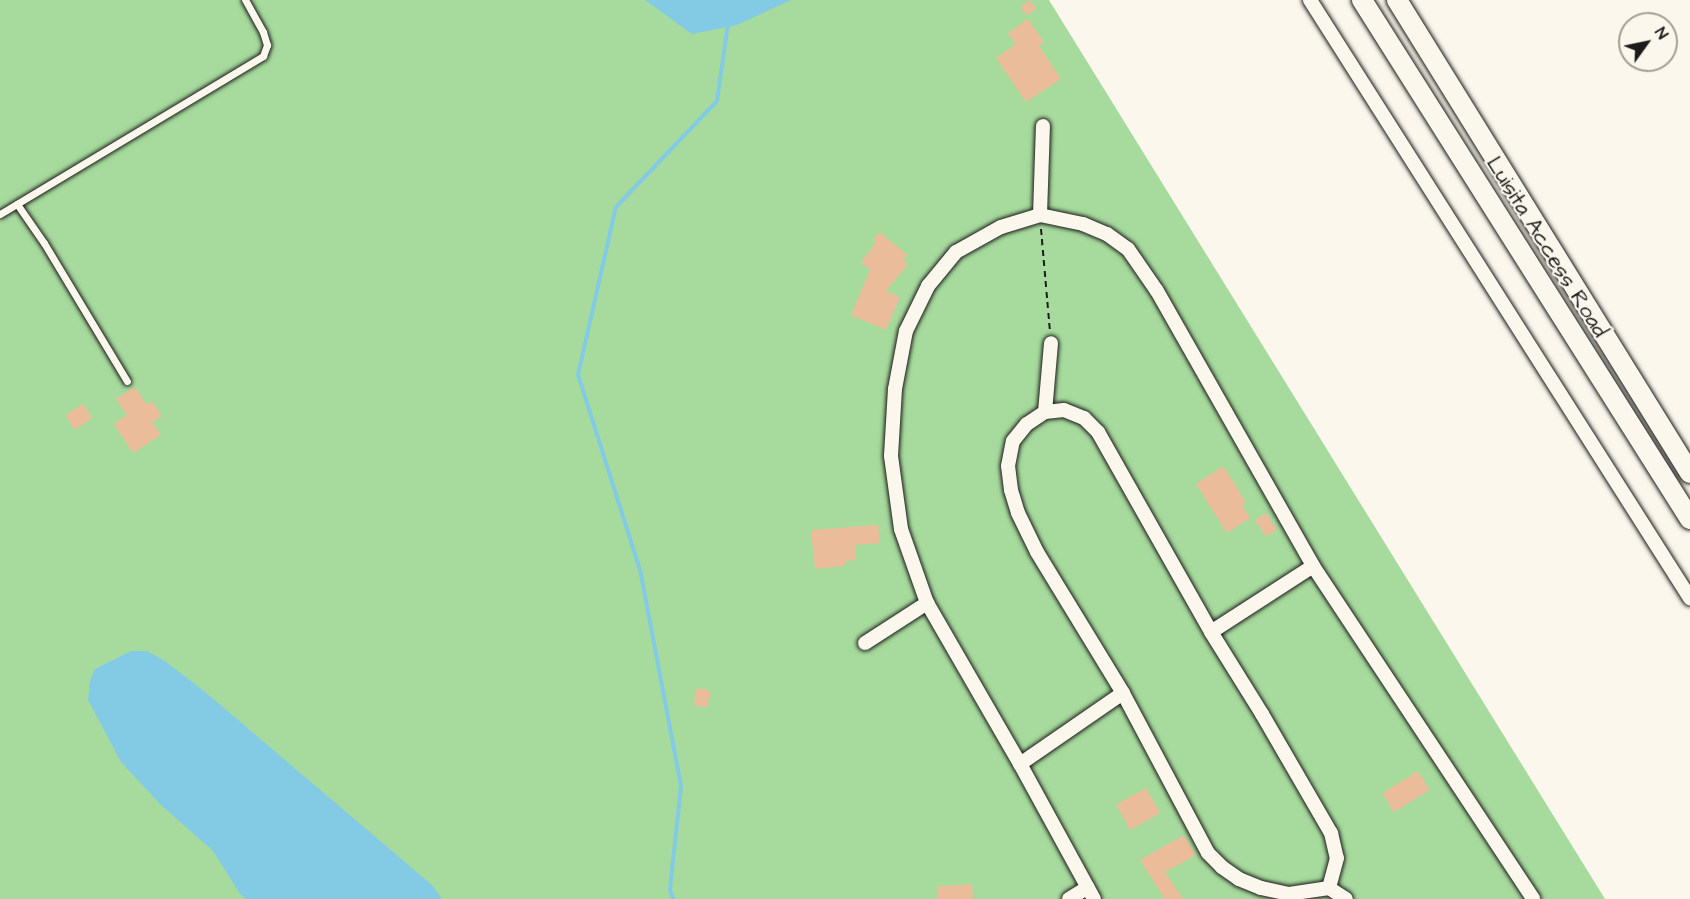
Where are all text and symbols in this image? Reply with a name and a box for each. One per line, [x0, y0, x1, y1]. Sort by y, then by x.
north arrow [1618, 12, 1678, 72]
text: N [1649, 23, 1673, 43]
street label: Luisita Access Road [1481, 152, 1613, 342]

